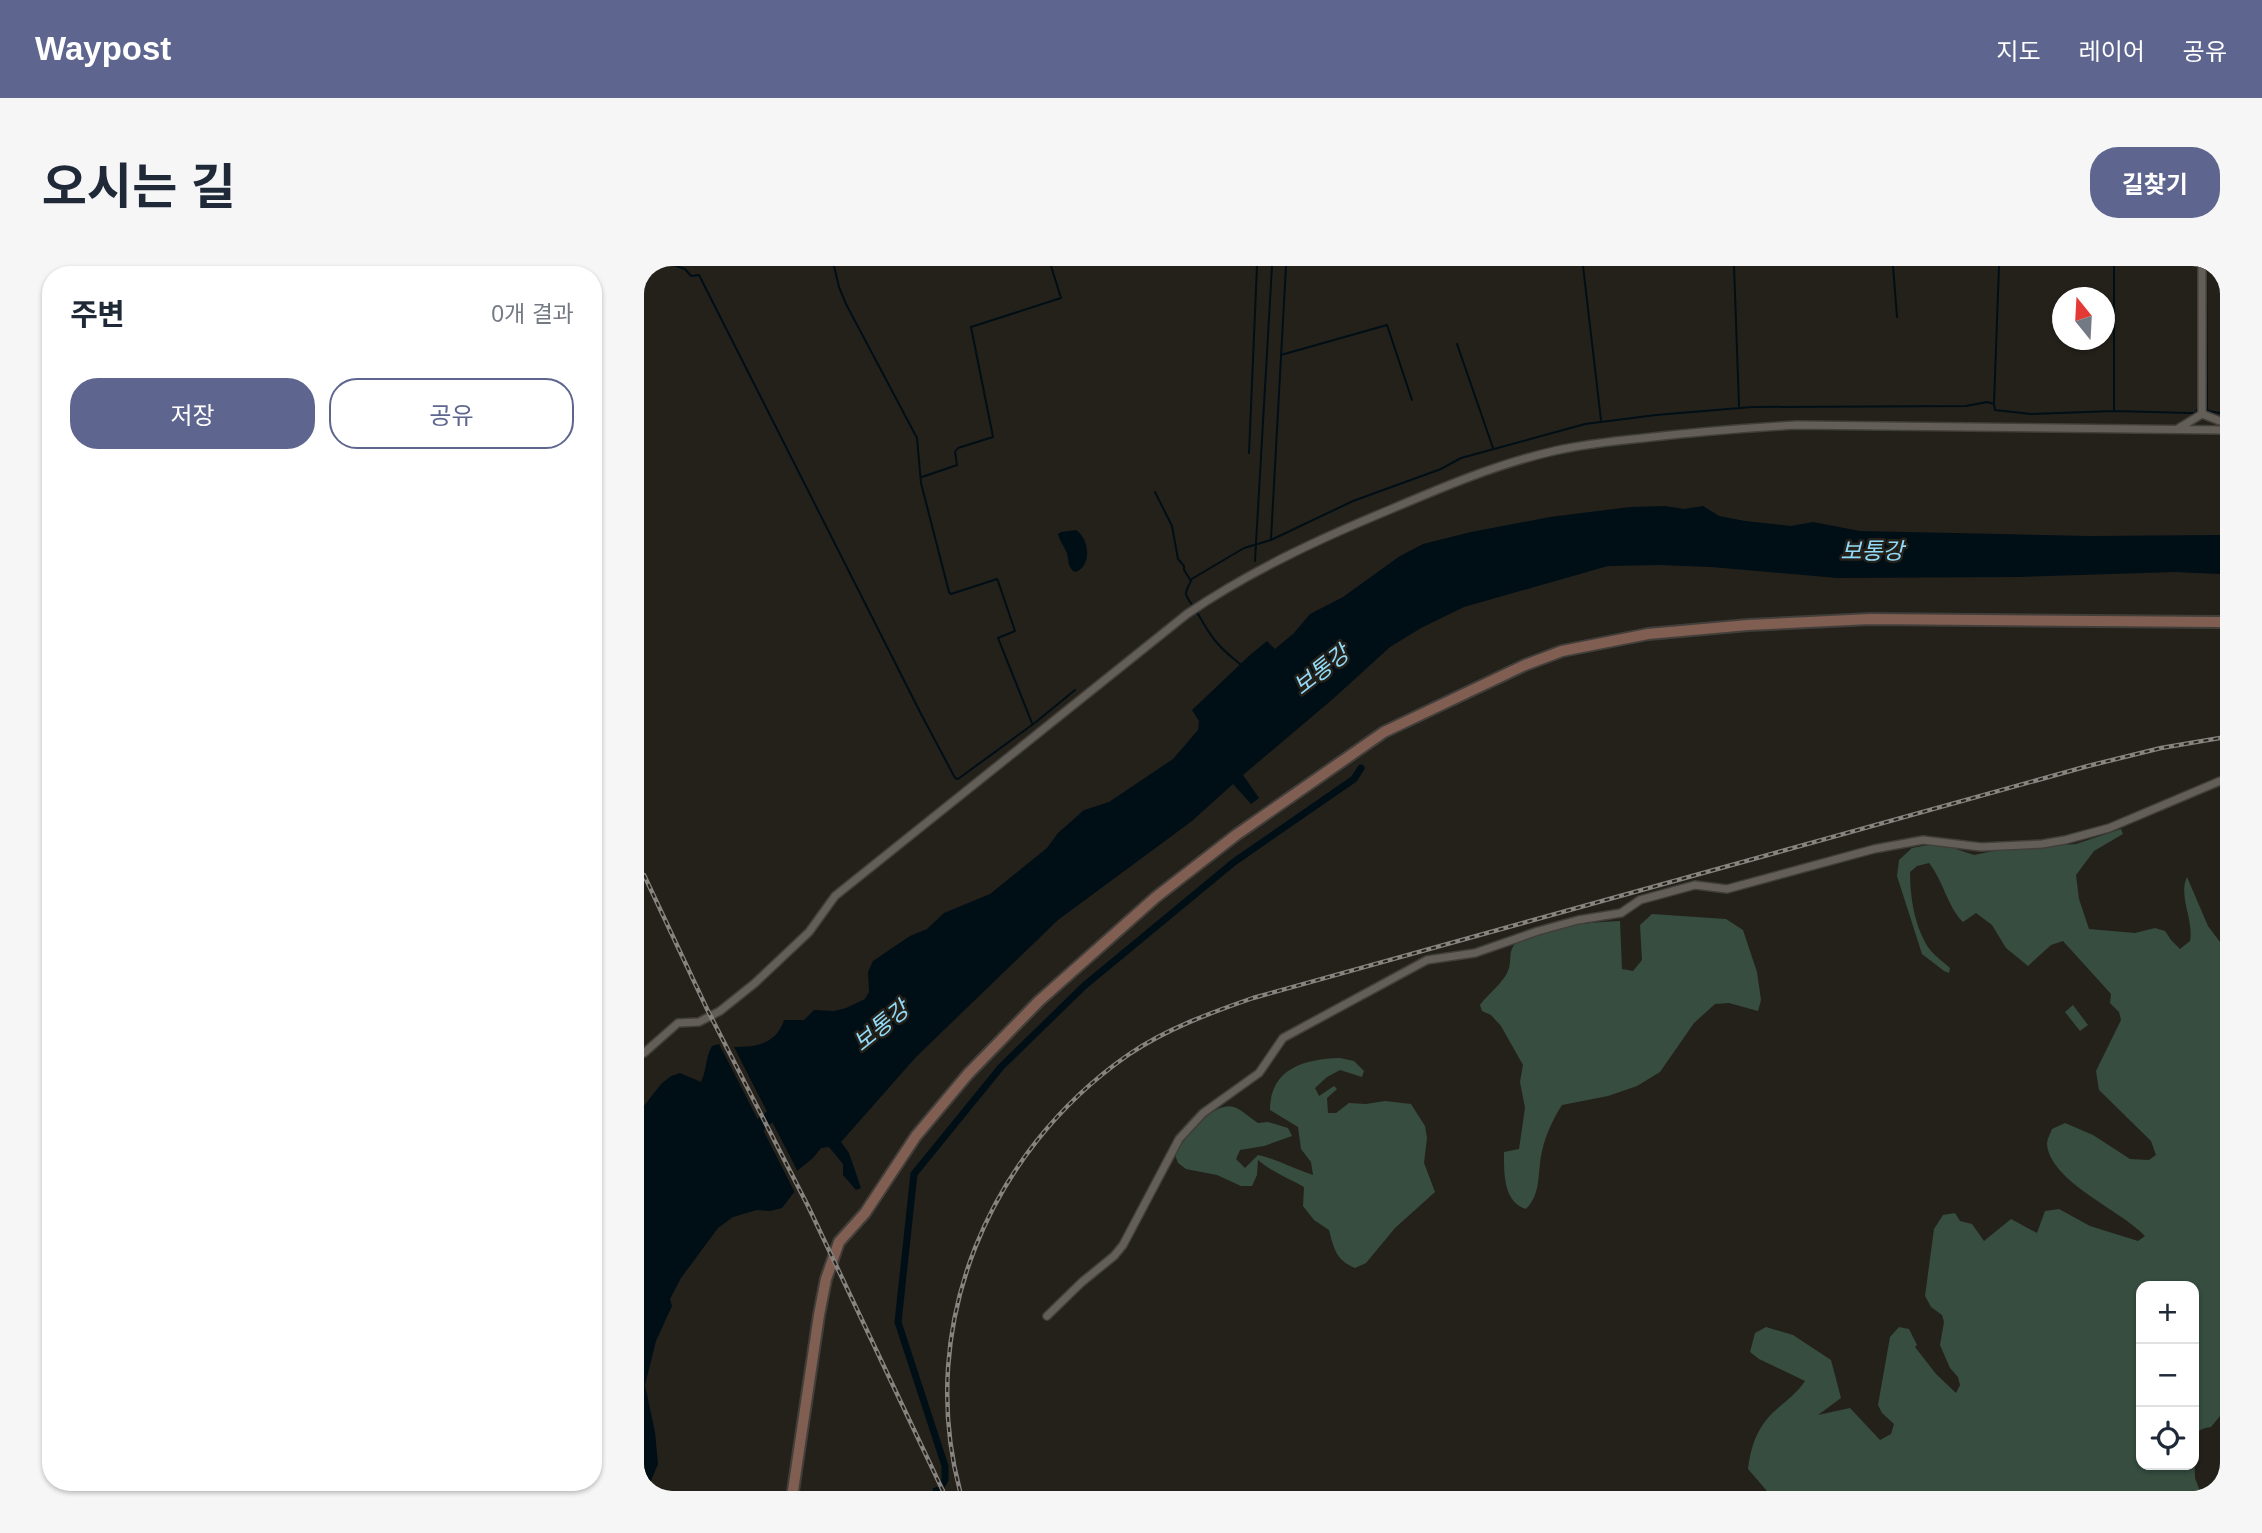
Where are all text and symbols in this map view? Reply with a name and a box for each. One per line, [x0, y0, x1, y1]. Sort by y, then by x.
text: Waypost [35, 30, 171, 67]
text: 지도 [1996, 38, 2041, 65]
text: 레이어 [2079, 38, 2145, 65]
text: 공유 [2183, 38, 2227, 65]
button: 길찾기 [2090, 147, 2220, 218]
text: 오시는 길 [42, 160, 236, 214]
north arrow [2052, 287, 2115, 350]
text: 주변 [70, 298, 125, 331]
text: 0개 결과 [491, 301, 574, 327]
button: 저장 [70, 378, 315, 449]
button: 공유 [329, 378, 574, 449]
water label: 보통강 [1840, 538, 1907, 564]
water label: 보통강 [1288, 638, 1356, 700]
water label: 보통강 [848, 994, 916, 1056]
map controls [2136, 1281, 2199, 1470]
button: + [2136, 1281, 2199, 1344]
button: − [2136, 1344, 2199, 1407]
button: locate [2136, 1407, 2199, 1470]

